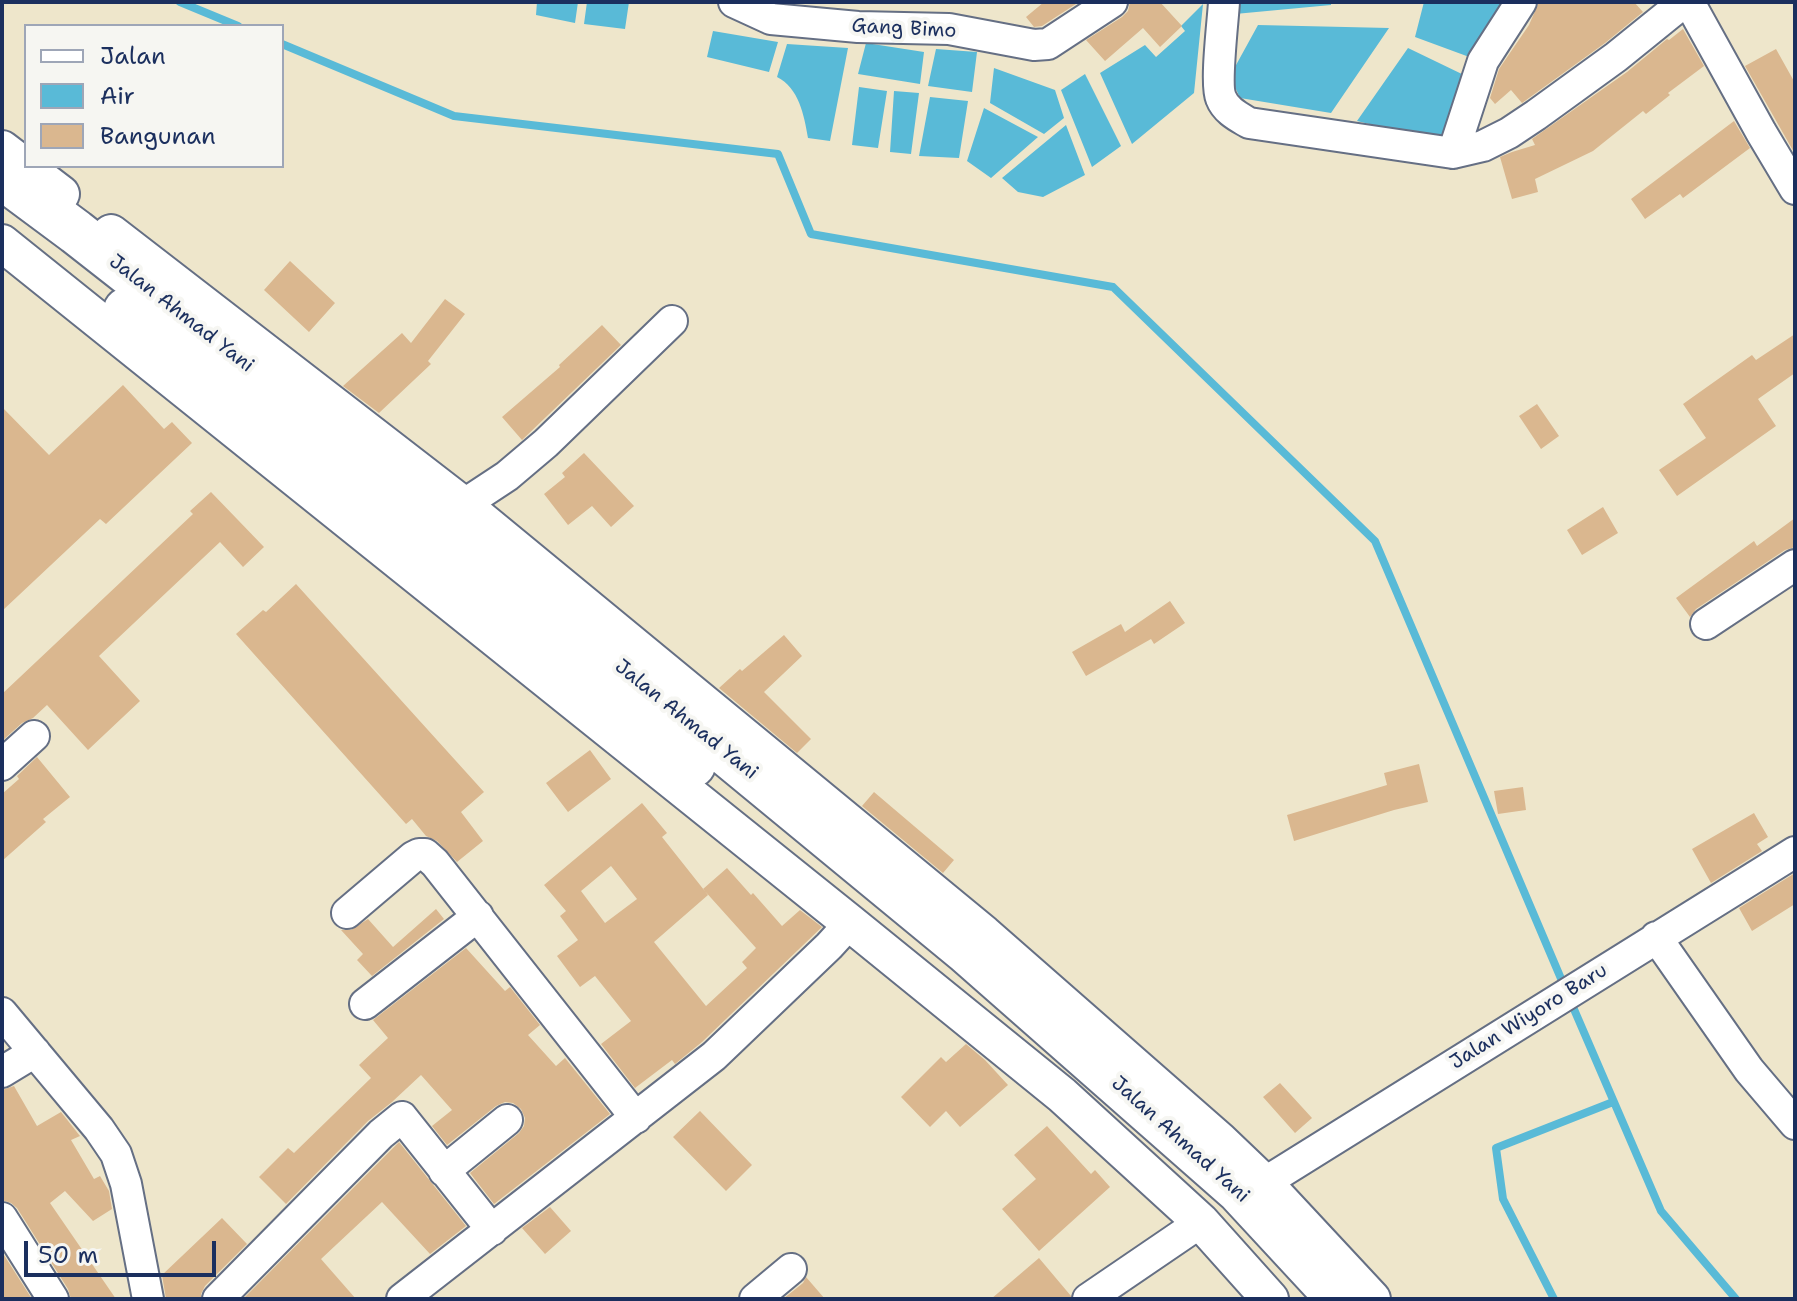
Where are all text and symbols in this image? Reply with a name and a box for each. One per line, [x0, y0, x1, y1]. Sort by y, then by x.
street label: Gang Bimo [851, 14, 957, 44]
legend [24, 24, 284, 168]
text: Jalan [100, 40, 166, 72]
text: Air [100, 80, 135, 112]
text: Bangunan [100, 120, 216, 152]
street label: Jalan Ahmad Yani [104, 250, 258, 378]
street label: Jalan Ahmad Yani [610, 655, 762, 785]
street label: Jalan Wiyoro Baru [1446, 959, 1612, 1075]
street label: Jalan Ahmad Yani [1106, 1072, 1254, 1208]
scale bar [28, 1225, 220, 1275]
text: 50 m [38, 1239, 98, 1271]

